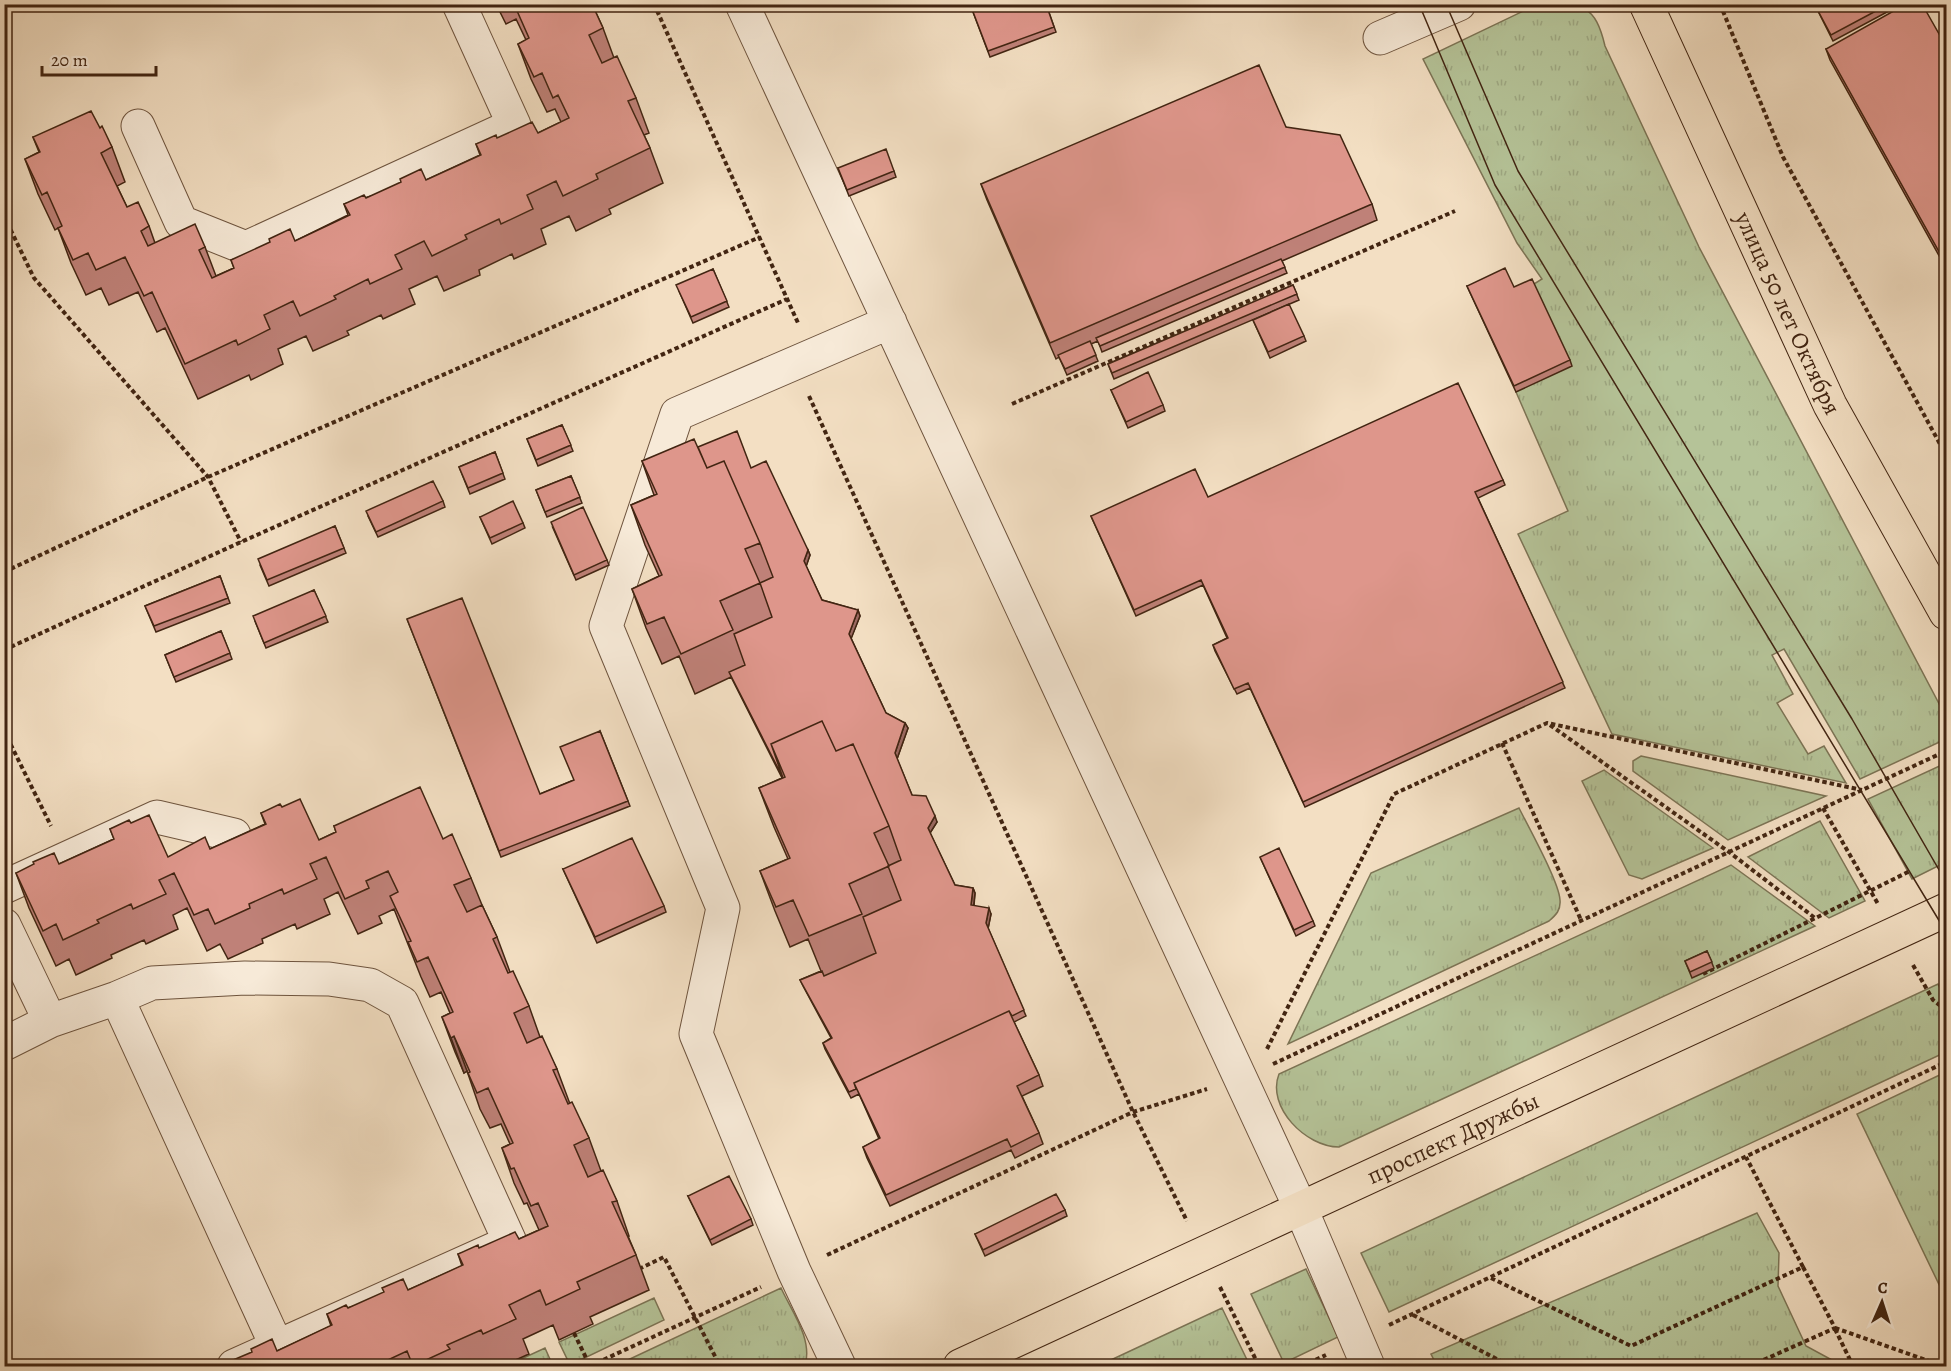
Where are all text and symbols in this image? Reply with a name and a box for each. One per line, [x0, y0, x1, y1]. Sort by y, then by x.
scale bar [42, 39, 156, 77]
text: 20 m [51, 48, 88, 72]
street label: улица 50 лет Октября [1727, 205, 1848, 420]
street label: проспект Дружбы [1362, 1084, 1544, 1192]
north arrow [1852, 1272, 1912, 1332]
text: С [1877, 1277, 1888, 1299]

